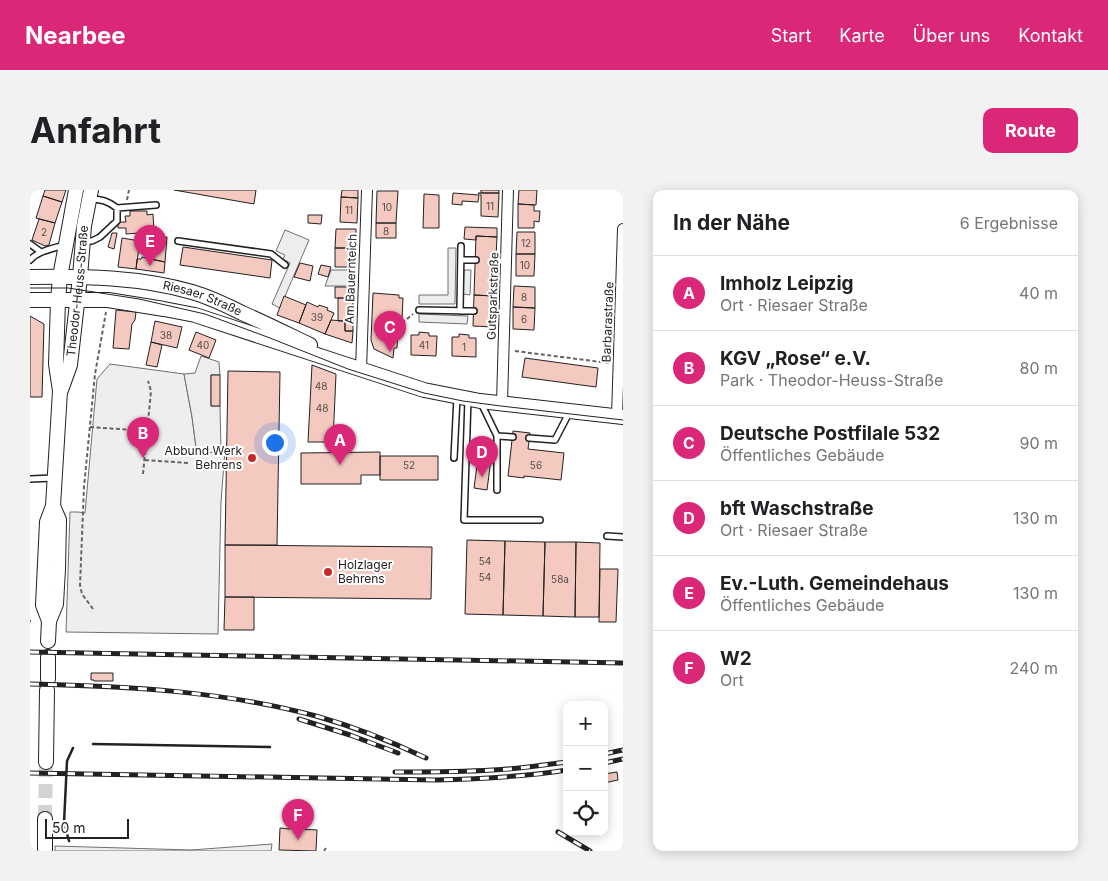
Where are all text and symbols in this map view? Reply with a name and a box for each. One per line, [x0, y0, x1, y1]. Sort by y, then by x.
text: Nearbee [25, 21, 126, 50]
text: Start [771, 25, 811, 46]
text: Karte [839, 25, 885, 46]
text: Über uns [913, 25, 990, 46]
text: Kontakt [1018, 25, 1083, 46]
button: Route [983, 108, 1078, 153]
text: Anfahrt [30, 109, 161, 151]
house number: 11 [486, 200, 494, 212]
house number: 10 [382, 201, 392, 213]
house number: 11 [345, 204, 353, 216]
text: In der Nähe [673, 210, 790, 235]
text: 6 Ergebnisse [960, 213, 1058, 233]
street label: Theodor-Heuss-Straße [63, 225, 91, 357]
pin: E [134, 225, 166, 266]
house number: 8 [383, 225, 389, 237]
house number: 2 [41, 226, 47, 238]
street label: Am Bauernteich [341, 234, 360, 324]
house number: 12 [521, 237, 531, 249]
street label: Gutsparkstraße [483, 252, 502, 340]
house number: 10 [520, 259, 530, 271]
text: Imholz Leipzig [720, 272, 854, 295]
street label: Riesaer Straße [162, 277, 245, 319]
street label: Barbarastraße [599, 281, 616, 363]
text: A [683, 283, 695, 303]
text: 40 m [1019, 283, 1058, 303]
house number: 8 [521, 291, 527, 303]
text: Ort · Riesaer Straße [720, 295, 868, 315]
house number: 39 [311, 311, 323, 323]
pin: C [374, 311, 406, 352]
house number: 6 [521, 313, 527, 325]
house number: 38 [160, 329, 172, 341]
house number: 40 [197, 339, 209, 351]
house number: 41 [419, 339, 429, 351]
house number: 1 [462, 341, 466, 353]
text: KGV „Rose“ e.V. [720, 347, 871, 370]
text: B [684, 358, 694, 378]
text: 80 m [1019, 358, 1058, 378]
text: Park · Theodor-Heuss-Straße [720, 370, 943, 390]
house number: 48 [315, 380, 327, 392]
house number: 48 [316, 402, 328, 414]
pin: B [127, 417, 159, 458]
text: Deutsche Postfilale 532 [720, 422, 940, 445]
pin: A [324, 424, 356, 465]
your location [262, 430, 288, 456]
text: C [683, 433, 695, 453]
text: 90 m [1019, 433, 1058, 453]
pin: D [466, 436, 498, 477]
place label: Abbund Werk Behrens [165, 443, 242, 472]
text: Öffentliches Gebäude [720, 445, 884, 465]
marker: Abbund Werk Behrens [246, 452, 258, 464]
house number: 52 [403, 459, 415, 471]
house number: 56 [530, 459, 542, 471]
text: bft Waschstraße [720, 497, 873, 520]
text: D [683, 508, 695, 528]
text: 130 m [1013, 508, 1058, 528]
text: Ort · Riesaer Straße [720, 520, 868, 540]
house number: 54 [479, 555, 491, 567]
place label: Holzlager Behrens [338, 557, 393, 586]
marker: Holzlager Behrens [322, 566, 334, 578]
house number: 54 [479, 571, 491, 583]
text: Ev.-Luth. Gemeindehaus [720, 572, 949, 595]
house number: 58a [551, 573, 569, 585]
text: E [684, 583, 694, 603]
text: 130 m [1013, 583, 1058, 603]
text: Öffentliches Gebäude [720, 595, 884, 615]
text: W2 [720, 647, 752, 670]
text: F [684, 658, 694, 678]
text: 240 m [1010, 658, 1058, 678]
text: Ort [720, 670, 744, 690]
map controls [563, 701, 608, 836]
button: + [563, 701, 608, 746]
button: − [563, 746, 608, 791]
button: locate [563, 791, 608, 836]
pin: F [282, 799, 314, 840]
scale bar [45, 816, 129, 839]
text: 50 m [52, 819, 86, 836]

